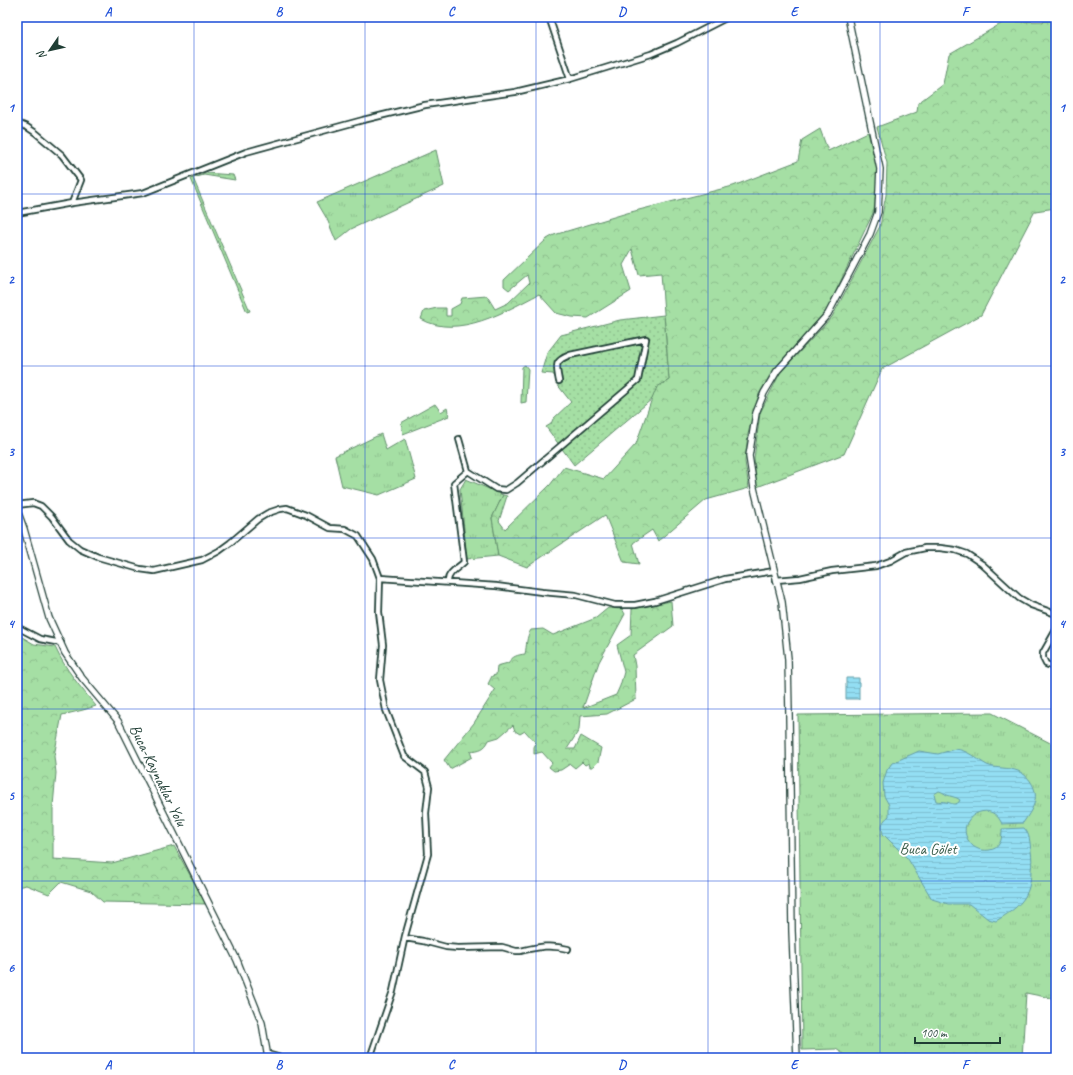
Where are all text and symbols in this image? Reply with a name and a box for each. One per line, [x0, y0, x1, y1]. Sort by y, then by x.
text: A [105, 4, 113, 20]
text: B [276, 4, 284, 20]
text: C [448, 4, 456, 20]
text: D [618, 4, 627, 20]
text: E [791, 4, 800, 20]
text: F [962, 4, 971, 20]
north arrow [30, 30, 70, 70]
text: N [33, 47, 49, 62]
text: 1 [8, 100, 16, 116]
text: 1 [1059, 100, 1067, 116]
text: 2 [8, 272, 15, 288]
text: 2 [1059, 272, 1066, 288]
text: 3 [8, 444, 15, 460]
text: 3 [1059, 444, 1066, 460]
text: 4 [8, 616, 16, 632]
text: 4 [1059, 616, 1067, 632]
street label: Buca-Kaynaklar Yolu [125, 721, 192, 831]
text: 5 [8, 788, 15, 804]
text: 5 [1059, 788, 1066, 804]
park label: Buca Gölet [899, 839, 958, 859]
text: 6 [8, 960, 15, 976]
text: 6 [1059, 960, 1066, 976]
scale bar [915, 1019, 1000, 1045]
text: 100 m [921, 1025, 948, 1041]
text: A [105, 1057, 113, 1073]
text: B [276, 1057, 284, 1073]
text: C [448, 1057, 456, 1073]
text: D [618, 1057, 627, 1073]
text: E [791, 1057, 800, 1073]
text: F [962, 1057, 971, 1073]

